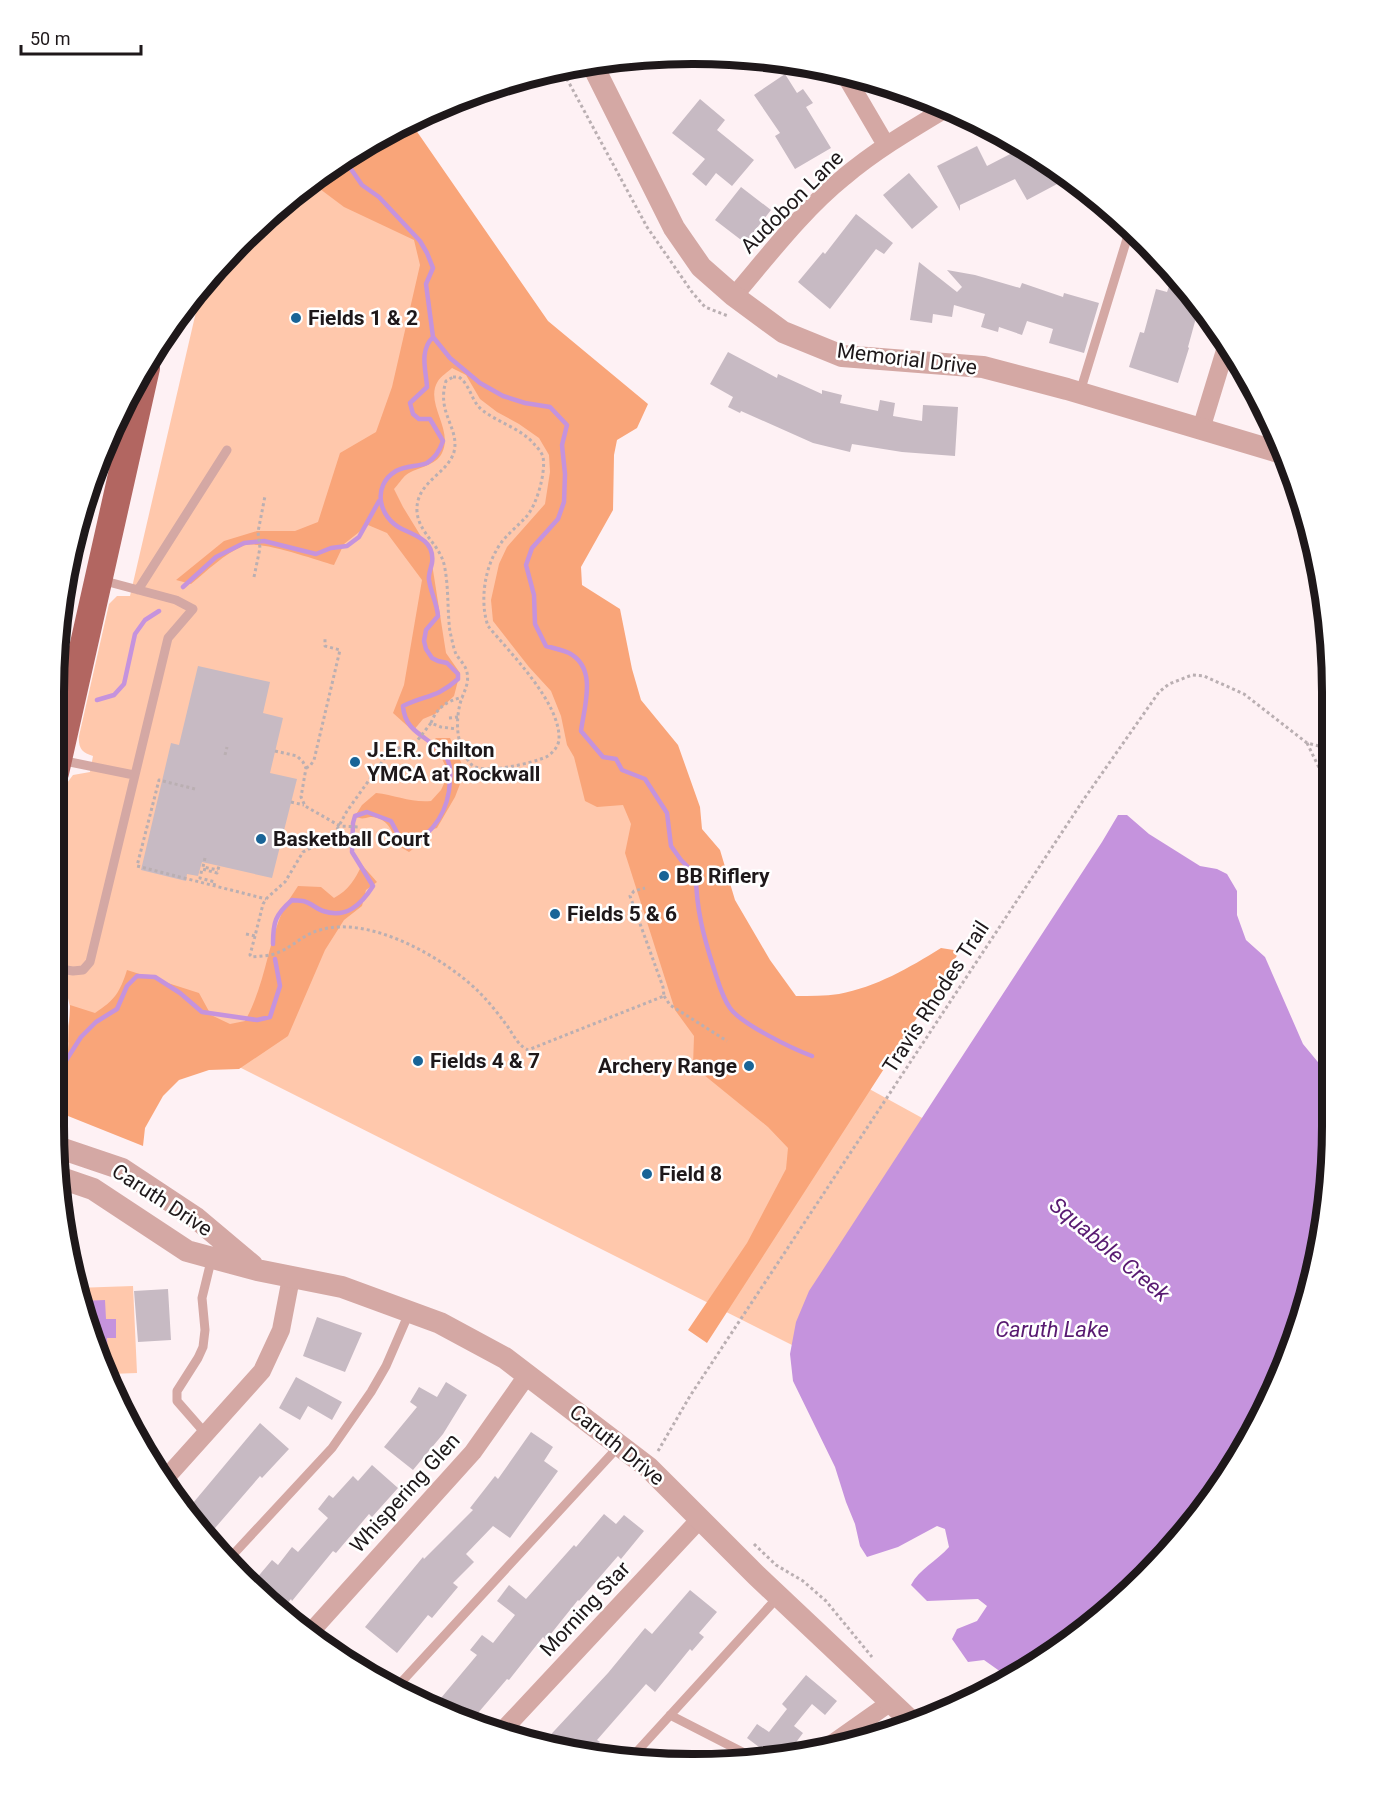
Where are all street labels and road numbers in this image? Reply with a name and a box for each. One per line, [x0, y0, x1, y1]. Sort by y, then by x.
street label: Audobon Lane [736, 146, 848, 258]
street label: Memorial Drive [836, 338, 978, 380]
street label: Travis Rhodes Trail [878, 917, 994, 1077]
street label: Caruth Drive [107, 1159, 217, 1241]
street label: Caruth Drive [565, 1400, 669, 1490]
street label: Whispering Glen [345, 1428, 465, 1558]
street label: Morning Star [535, 1557, 635, 1661]

